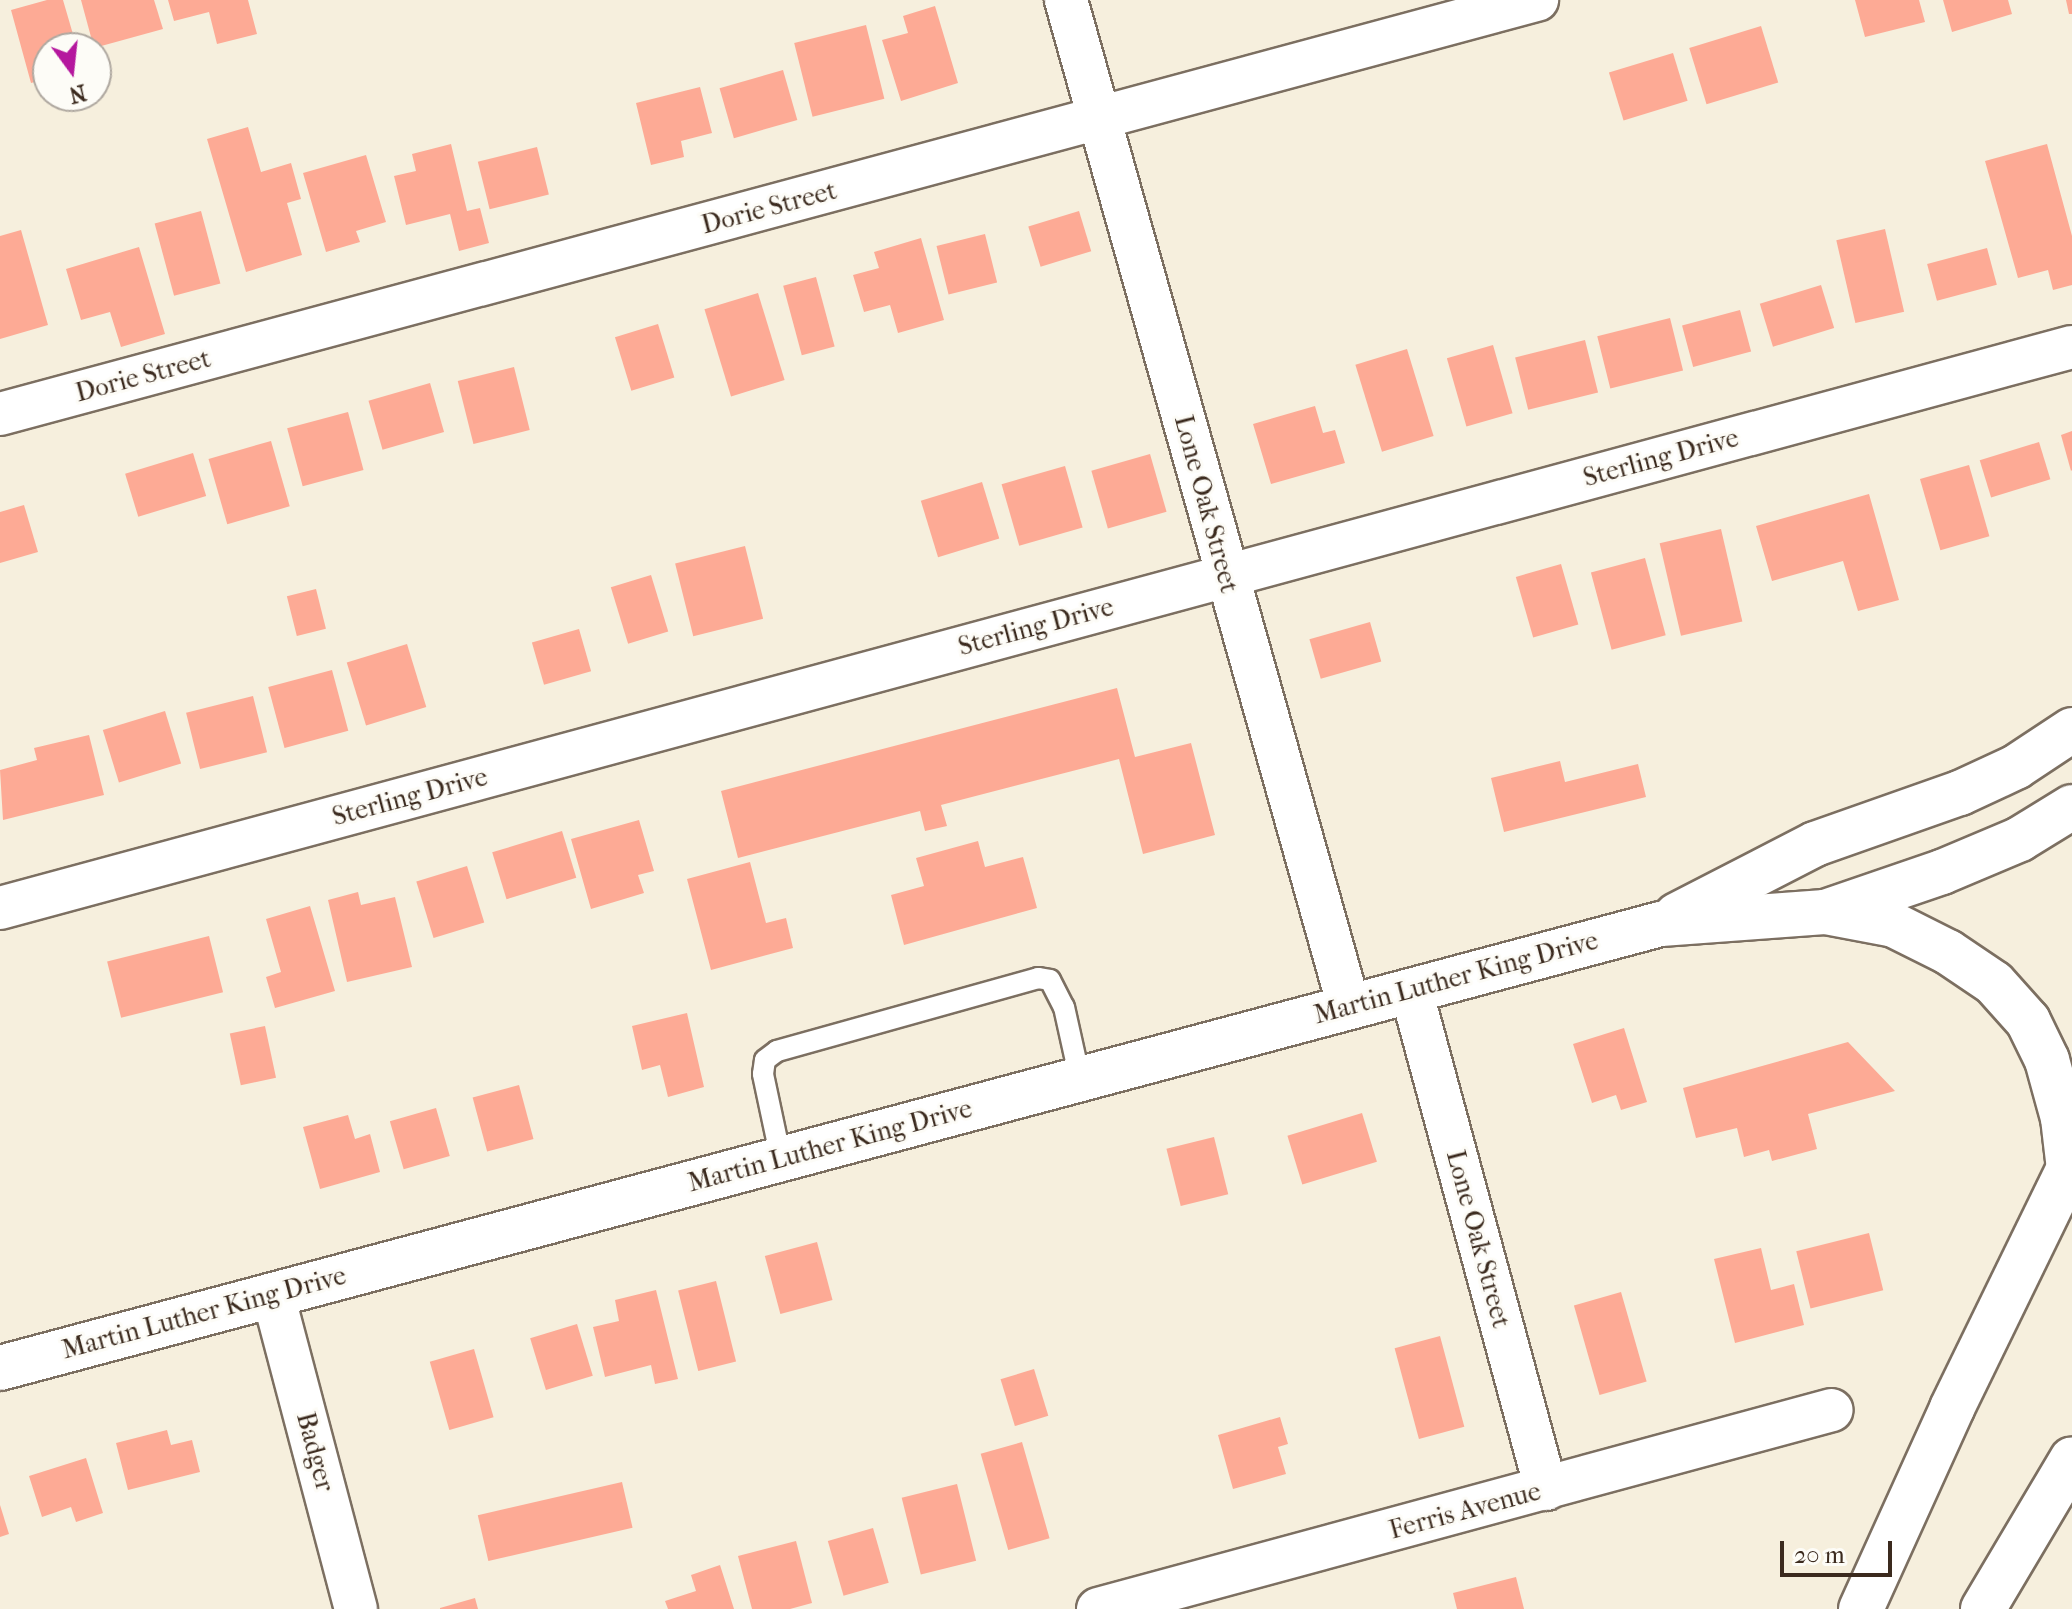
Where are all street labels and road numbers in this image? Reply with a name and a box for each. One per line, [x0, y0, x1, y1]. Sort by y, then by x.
street label: Dorie Street [698, 175, 840, 241]
street label: Dorie Street [72, 343, 214, 409]
street label: Lone Oak Street [1167, 412, 1245, 596]
street label: Sterling Drive [1580, 422, 1742, 494]
street label: Sterling Drive [955, 591, 1117, 663]
street label: Sterling Drive [329, 761, 491, 833]
street label: Martin Luther King Drive [1311, 925, 1601, 1031]
street label: Martin Luther King Drive [685, 1093, 975, 1199]
street label: Lone Oak Street [1439, 1147, 1517, 1331]
street label: Martin Luther King Drive [59, 1260, 349, 1366]
street label: Badger [289, 1409, 341, 1495]
street label: Ferris Avenue [1386, 1476, 1544, 1546]

